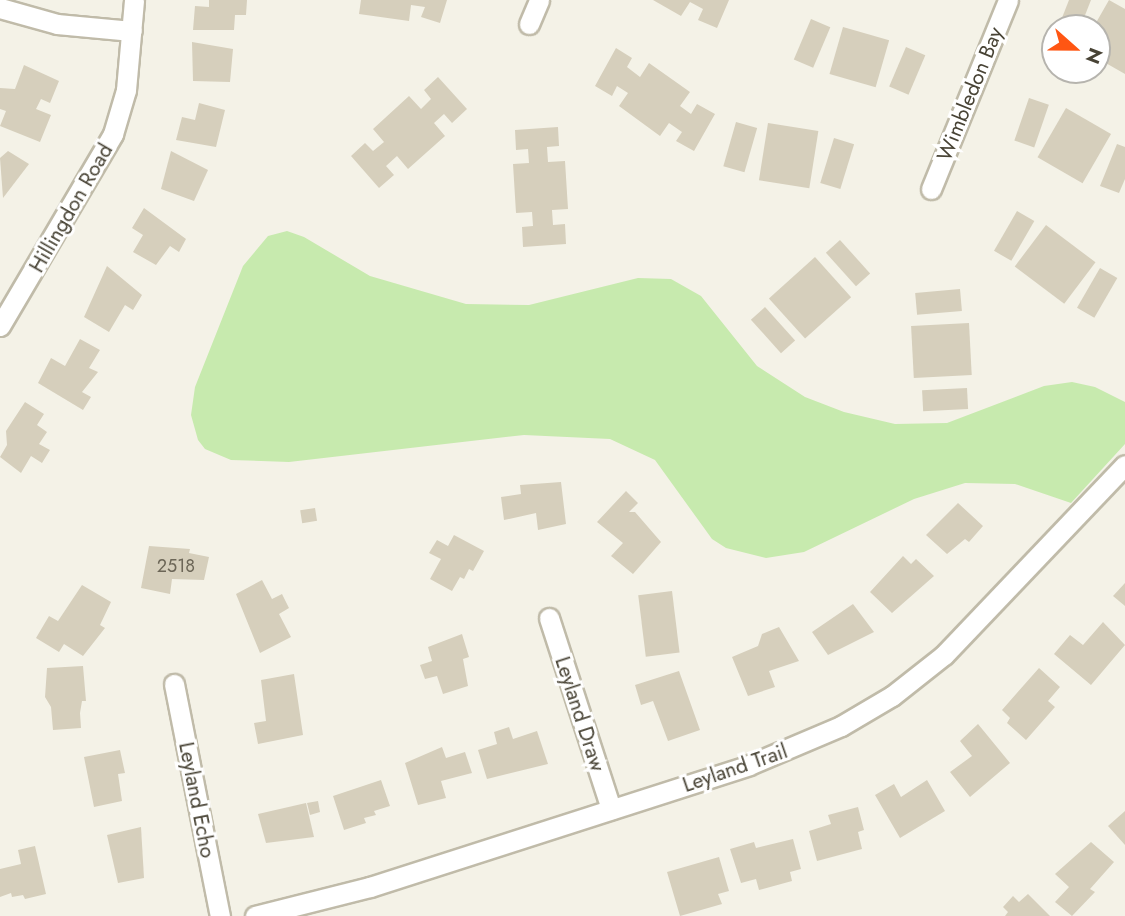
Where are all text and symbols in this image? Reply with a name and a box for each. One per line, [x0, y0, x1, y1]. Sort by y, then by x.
north arrow [1041, 14, 1111, 84]
street label: Wimbledon Bay [932, 23, 1008, 165]
text: N [1079, 44, 1110, 68]
street label: Hillingdon Road [24, 139, 118, 277]
house number: 2518 [157, 555, 195, 577]
street label: Leyland Draw [550, 653, 610, 775]
street label: Leyland Trail [679, 738, 791, 798]
street label: Leyland Echo [173, 740, 221, 860]

